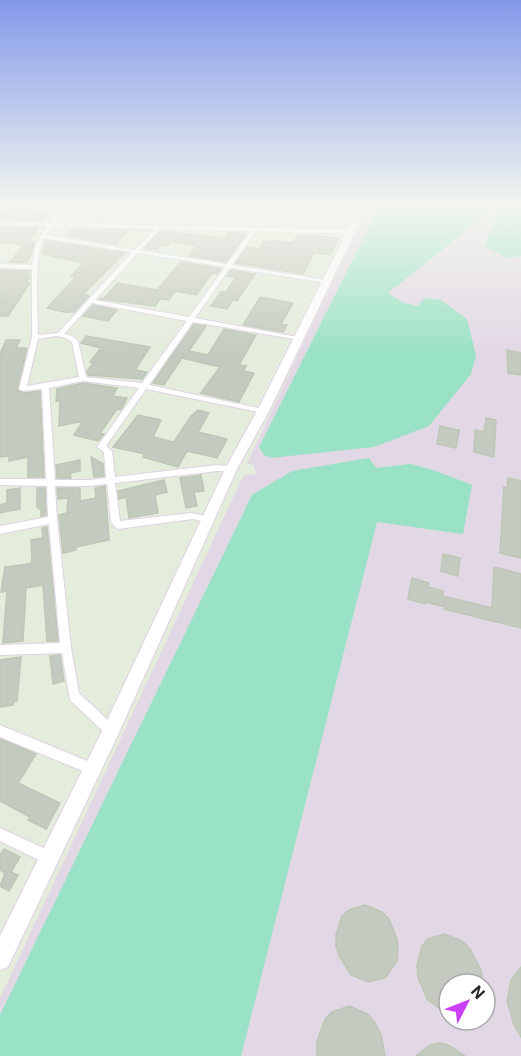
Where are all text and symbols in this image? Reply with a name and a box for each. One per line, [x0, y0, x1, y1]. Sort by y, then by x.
north arrow [437, 972, 497, 1032]
text: N [467, 982, 489, 1003]

